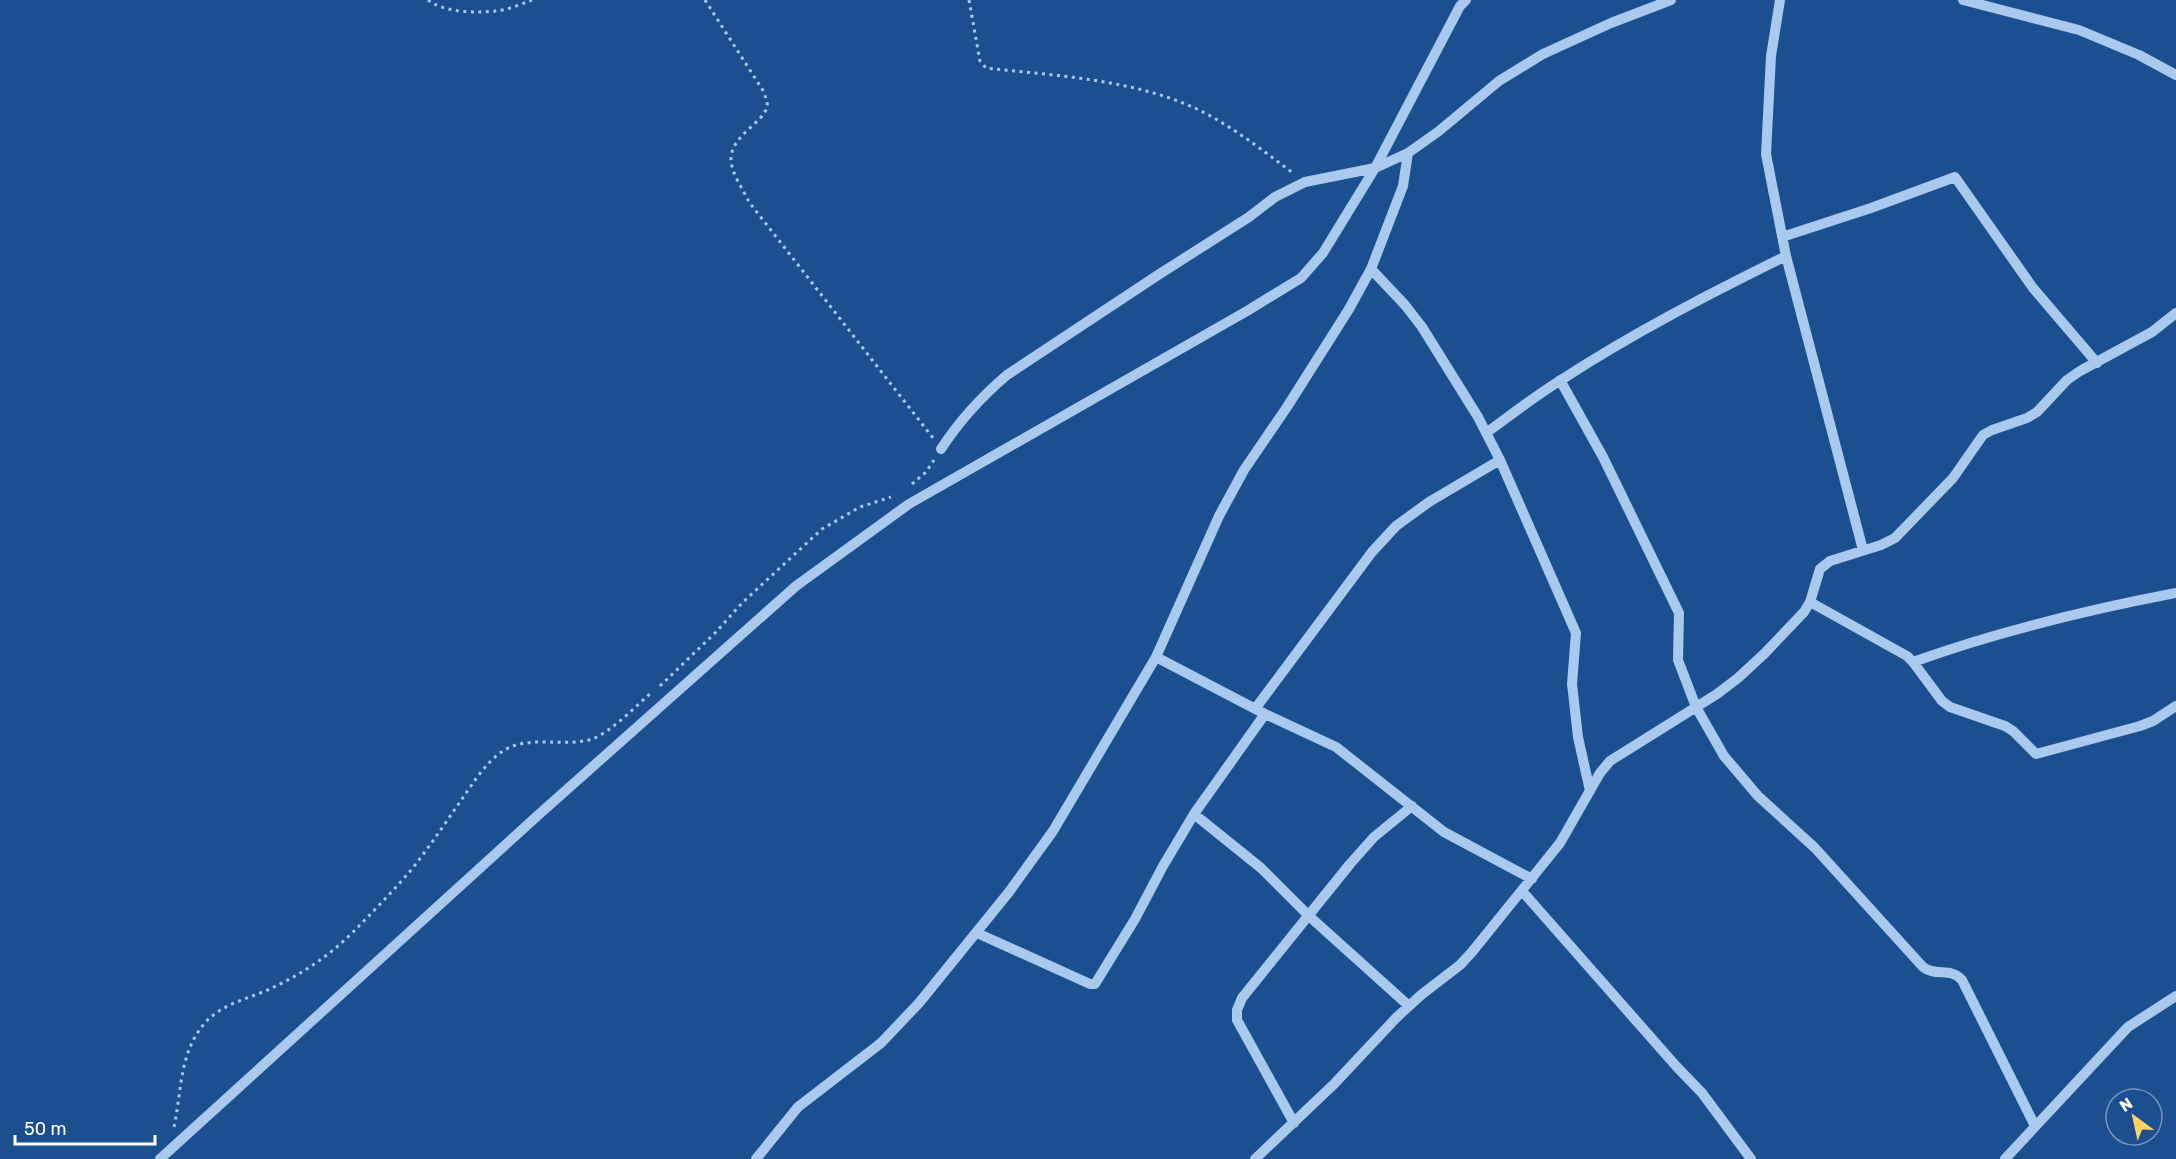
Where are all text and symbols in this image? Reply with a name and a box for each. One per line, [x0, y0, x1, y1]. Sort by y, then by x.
north arrow [2104, 1087, 2164, 1147]
text: N [2116, 1094, 2136, 1116]
scale bar [15, 1108, 154, 1146]
text: 50 m [24, 1118, 67, 1140]

